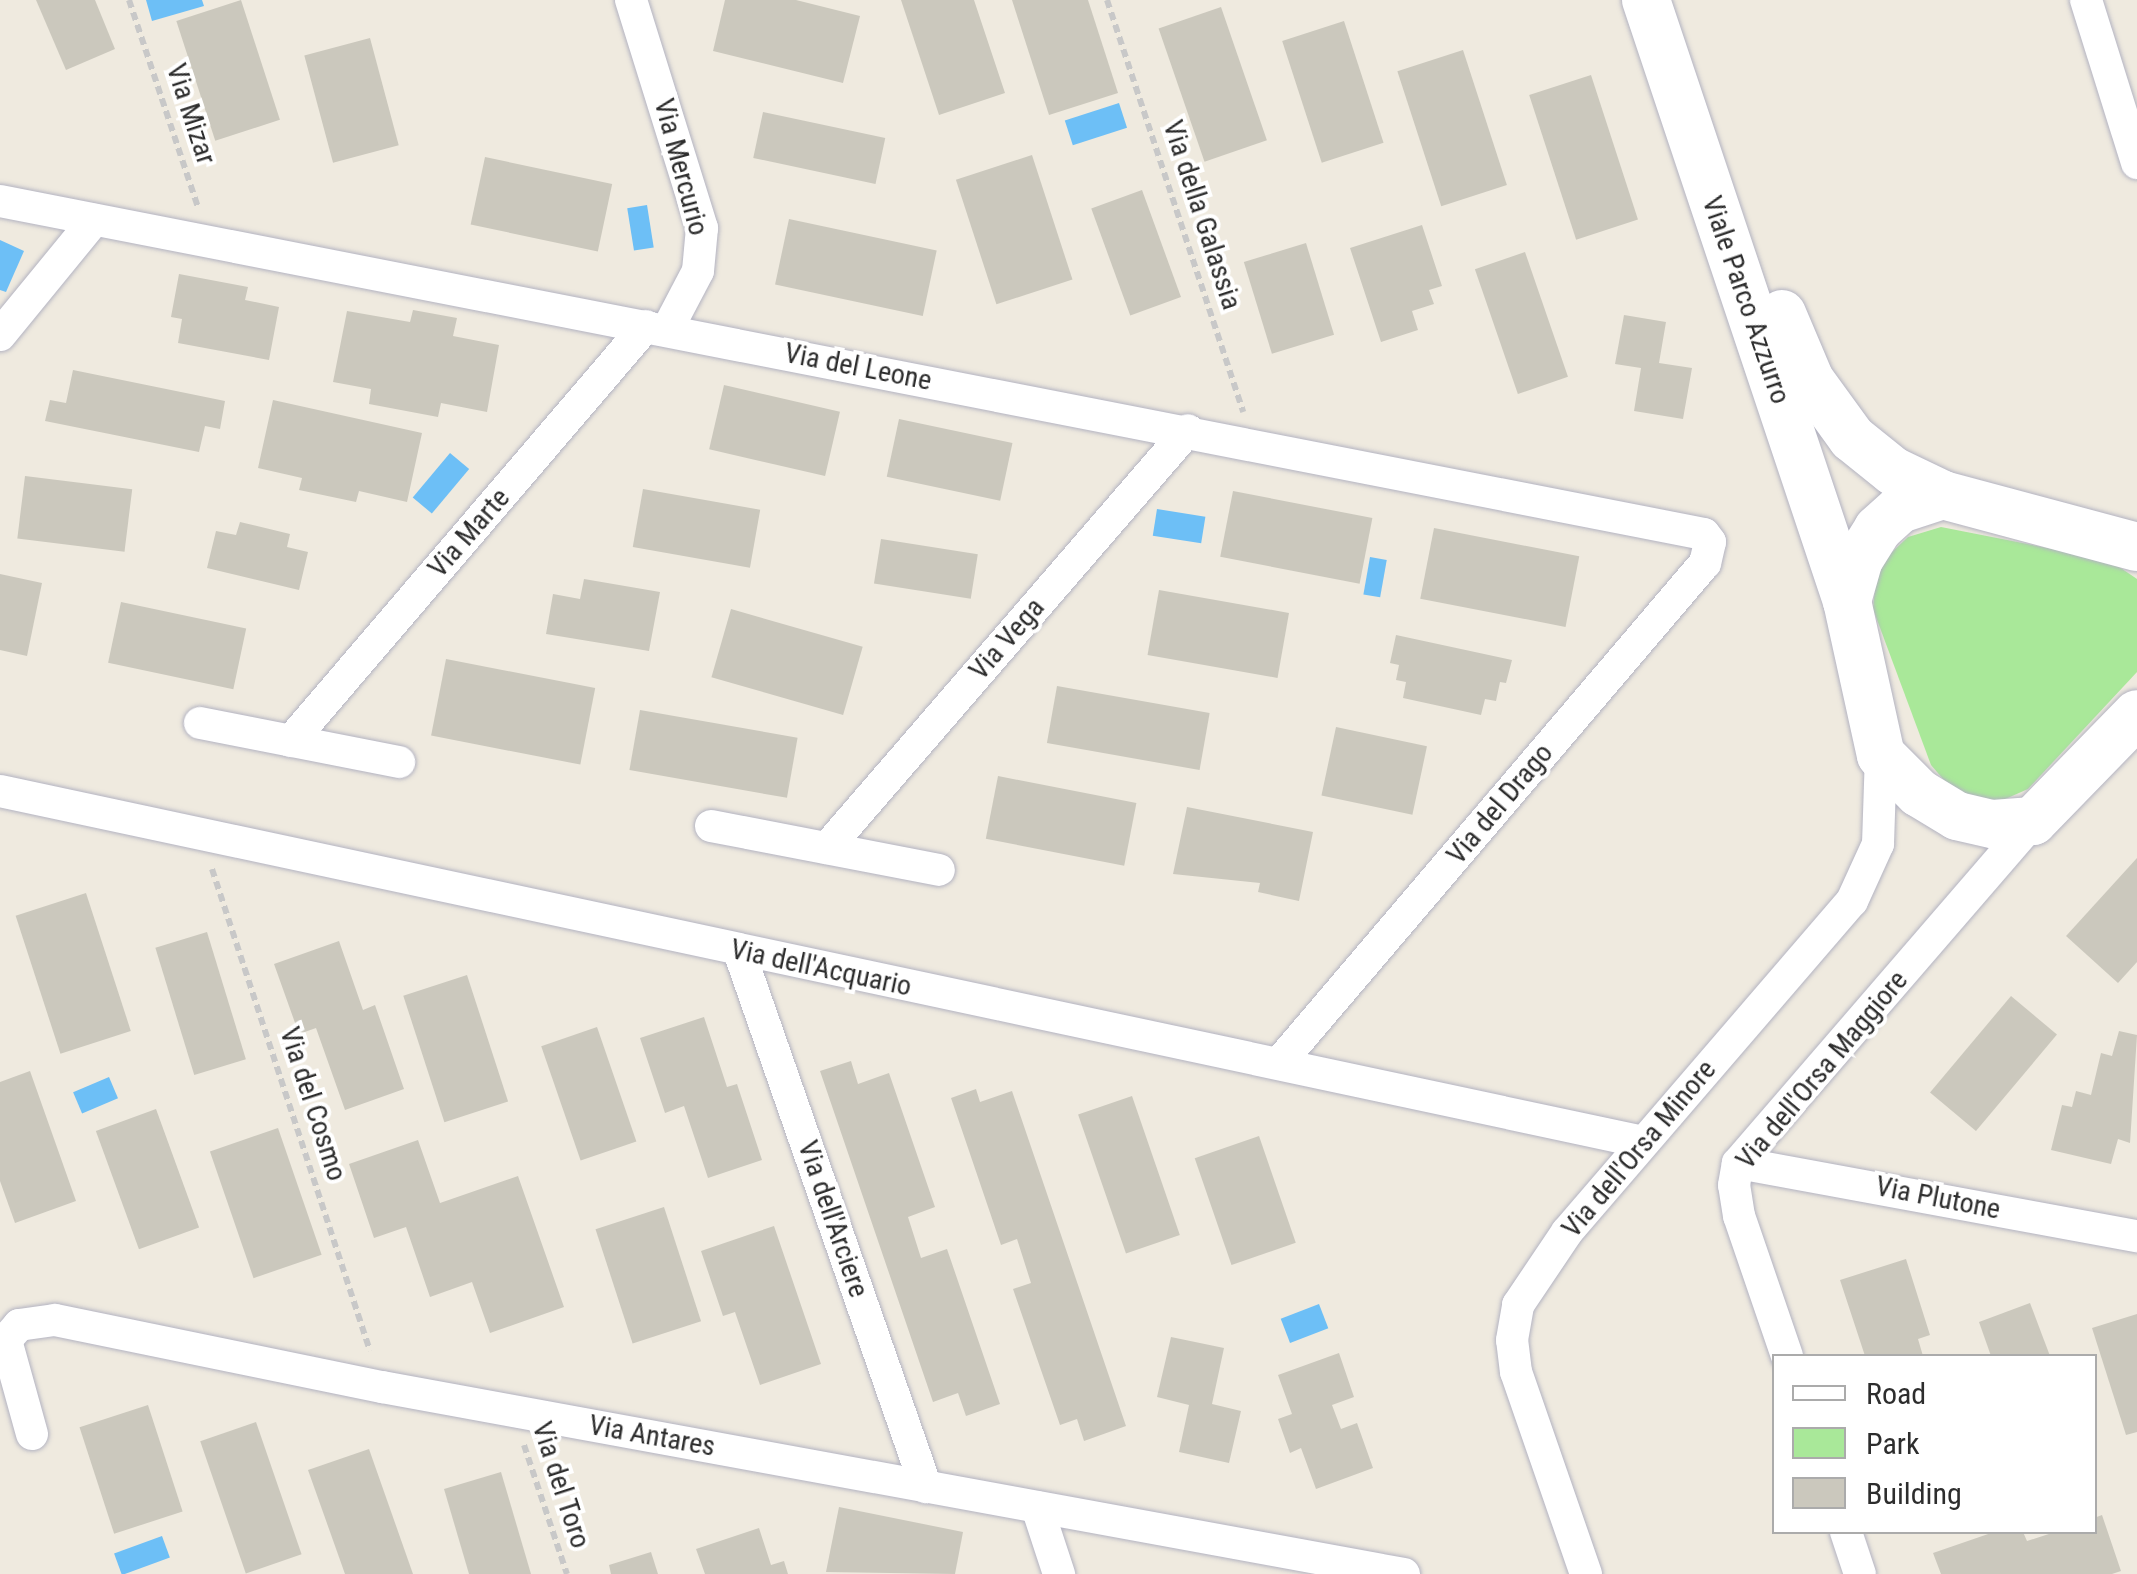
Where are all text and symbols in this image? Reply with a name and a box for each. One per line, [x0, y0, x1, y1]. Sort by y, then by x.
street label: Via Mizar [159, 59, 223, 169]
street label: Via Mercurio [647, 95, 715, 239]
street label: Via della Galassia [1156, 116, 1248, 314]
street label: Viale Parco Azzurro [1695, 192, 1797, 408]
street label: Via del Leone [782, 336, 934, 398]
street label: Via Marte [421, 482, 517, 584]
street label: Via Vega [962, 591, 1052, 687]
street label: Via del Drago [1440, 737, 1560, 871]
street label: Via dell'Acquario [727, 932, 915, 1004]
street label: Via dell'Orsa Maggiore [1729, 964, 1915, 1176]
street label: Via del Cosmo [272, 1023, 354, 1185]
street label: Via dell'Orsa Minore [1555, 1053, 1723, 1245]
street label: Via dell'Arciere [791, 1136, 875, 1302]
street label: Via Plutone [1873, 1169, 2003, 1227]
legend [1772, 1354, 2097, 1534]
text: Road [1866, 1376, 1926, 1411]
street label: Via Antares [586, 1408, 718, 1464]
street label: Via del Toro [525, 1417, 597, 1553]
text: Park [1866, 1426, 1920, 1461]
text: Building [1866, 1476, 1962, 1511]

